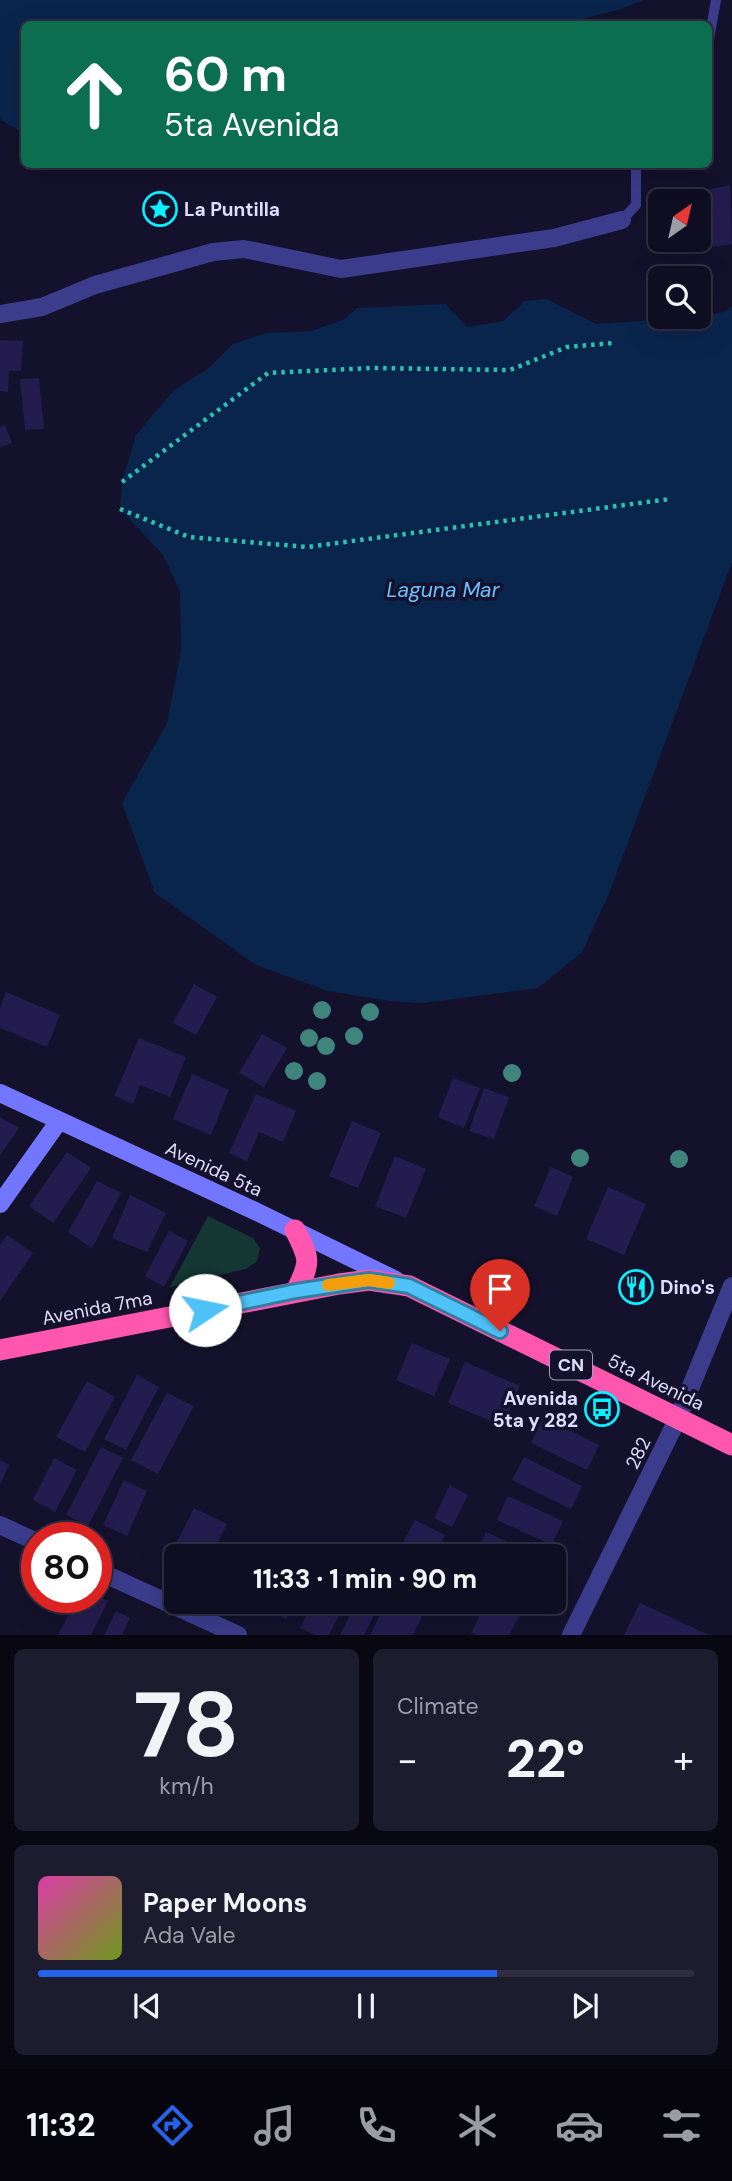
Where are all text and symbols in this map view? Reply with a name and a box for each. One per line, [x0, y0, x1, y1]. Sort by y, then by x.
text: 60 m [164, 42, 287, 106]
icon: ahead [49, 49, 140, 140]
text: 5ta Avenida [164, 104, 339, 146]
north arrow [648, 189, 710, 252]
map controls [648, 189, 711, 329]
place icon: La Puntilla [141, 190, 179, 228]
place label: La Puntilla [184, 197, 280, 222]
button: search [648, 266, 711, 329]
water label: Laguna Mar [386, 576, 501, 604]
street label: Avenida 5ta [162, 1136, 266, 1202]
pin [470, 1259, 530, 1331]
restaurant icon: Dino's [617, 1268, 655, 1306]
icon: arrive [481, 1270, 519, 1308]
position arrow [168, 1273, 242, 1347]
place label: Dino's [660, 1275, 715, 1300]
street label: Avenida 7ma [40, 1285, 154, 1331]
street label: 5ta Avenida [604, 1348, 708, 1416]
road number: CN [550, 1350, 592, 1380]
place label: Avenida 5ta y 282 [493, 1386, 578, 1433]
bus stop icon: Avenida 5ta y 282 [583, 1390, 621, 1428]
street label: 282 [620, 1433, 656, 1473]
speed limit sign: 80 [21, 1522, 112, 1613]
text: 11:33 · 1 min · 90 m [253, 1562, 477, 1596]
text: 78 [134, 1666, 239, 1784]
text: Climate [397, 1691, 479, 1721]
text: 22° [506, 1725, 585, 1793]
text: − [397, 1735, 418, 1785]
text: + [673, 1735, 694, 1785]
text: km/h [159, 1771, 214, 1801]
text: Paper Moons [143, 1886, 307, 1920]
text: Ada Vale [143, 1920, 236, 1950]
icon: previous [128, 1987, 166, 2025]
icon: pause [347, 1987, 385, 2025]
icon: next [566, 1987, 604, 2025]
icon: directions [148, 2101, 197, 2150]
icon: music [250, 2101, 299, 2150]
icon: phone [352, 2101, 401, 2150]
icon: climate [453, 2101, 502, 2150]
icon: car [555, 2101, 604, 2150]
icon: filters [657, 2101, 706, 2150]
text: 11:32 [26, 2104, 96, 2146]

